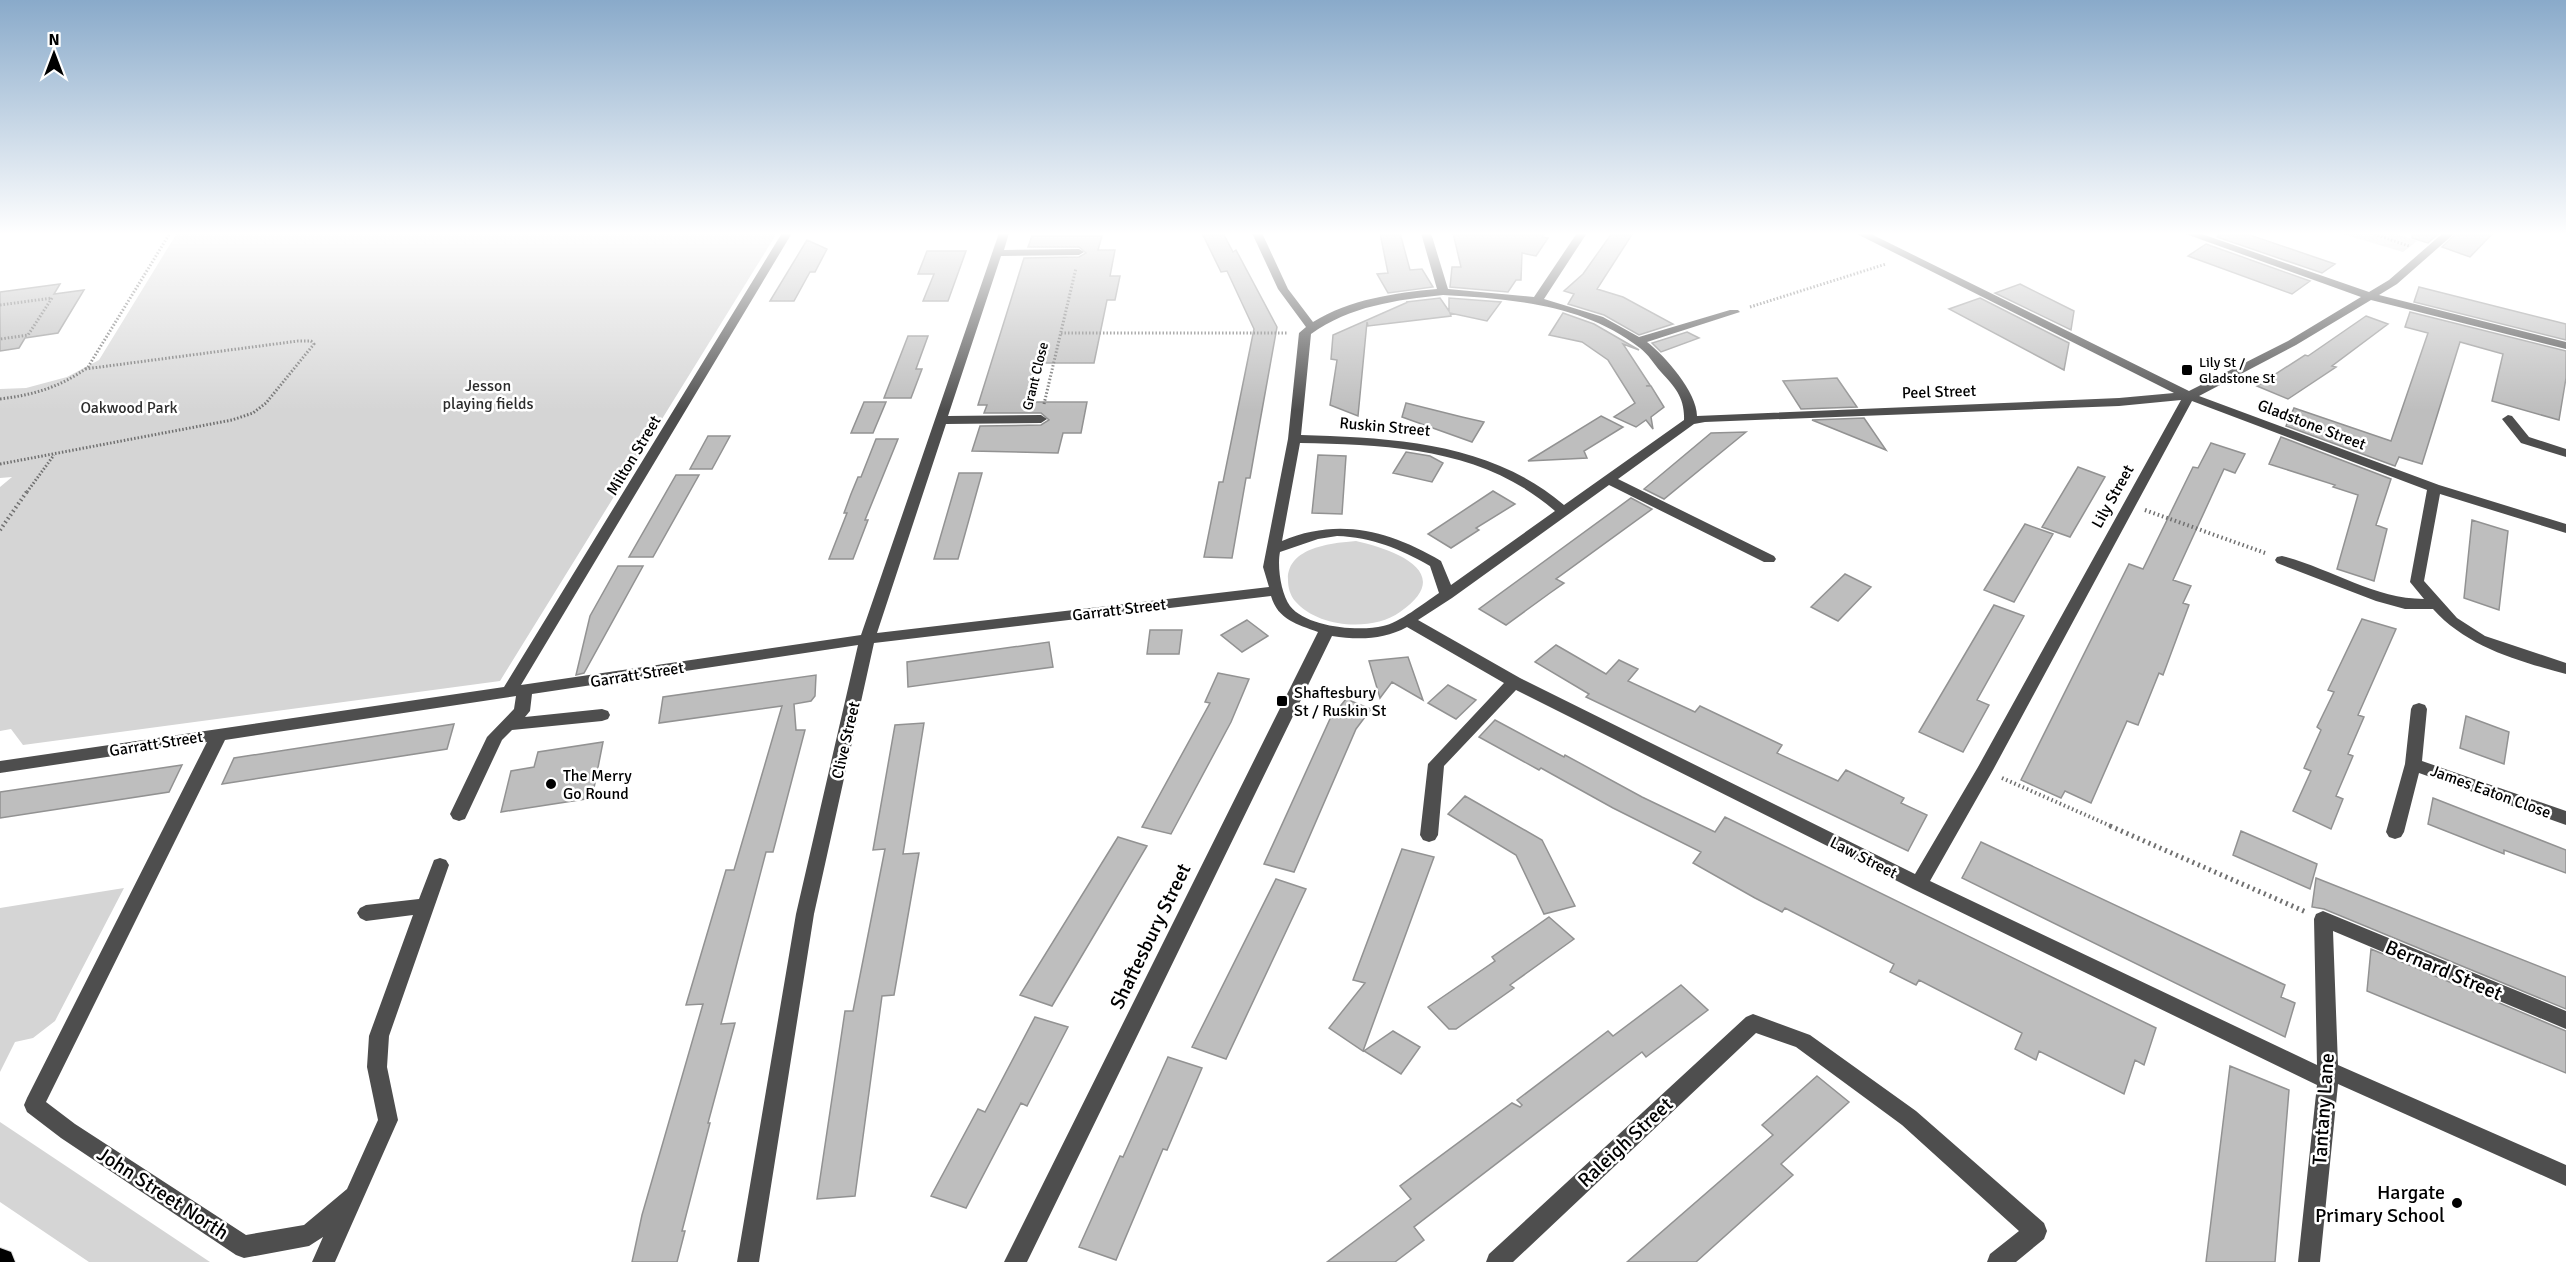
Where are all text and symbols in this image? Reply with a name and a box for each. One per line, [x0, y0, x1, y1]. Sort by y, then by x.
north arrow [24, 24, 84, 84]
text: N [48, 30, 60, 50]
street label: Grant Close [1019, 340, 1052, 412]
place label: Lily St / Gladstone St [2199, 354, 2275, 387]
marker: Lily St / Gladstone St [2180, 363, 2194, 377]
park label: Jesson playing fields [442, 376, 534, 414]
street label: Peel Street [1901, 381, 1977, 403]
street label: Gladstone Street [2255, 395, 2369, 455]
park label: Oakwood Park [80, 398, 178, 418]
street label: Milton Street [602, 412, 666, 499]
street label: Ruskin Street [1339, 413, 1432, 441]
street label: Lily Street [2087, 461, 2139, 532]
street label: Garratt Street [1071, 594, 1168, 626]
street label: Garratt Street [589, 658, 686, 692]
place label: Shaftesbury St / Ruskin St [1294, 683, 1387, 721]
marker: Shaftesbury St / Ruskin St [1275, 694, 1289, 708]
street label: Clive Street [827, 699, 865, 781]
street label: Garratt Street [108, 727, 205, 761]
street label: James Eaton Close [2428, 761, 2554, 823]
place label: The Merry Go Round [563, 766, 632, 804]
marker: The Merry Go Round [544, 777, 558, 791]
street label: Law Street [1827, 832, 1901, 884]
street label: Shaftesbury Street [1104, 859, 1197, 1013]
street label: Bernard Street [2381, 935, 2506, 1006]
street label: Tantany Lane [2307, 1052, 2340, 1166]
street label: Raleigh Street [1573, 1092, 1678, 1193]
street label: John Street North [92, 1142, 233, 1245]
place label: Hargate Primary School [2315, 1180, 2445, 1228]
marker: Hargate Primary School [2450, 1196, 2464, 1210]

